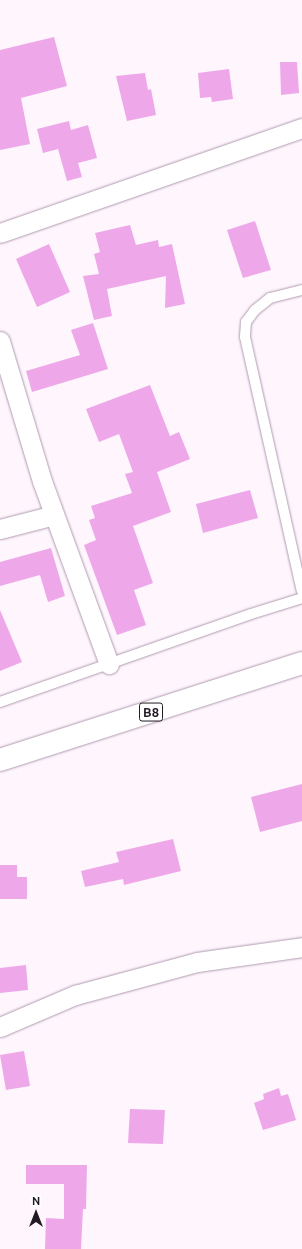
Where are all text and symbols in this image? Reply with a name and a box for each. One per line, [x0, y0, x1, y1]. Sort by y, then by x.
road number: B8 [139, 701, 163, 723]
north arrow [16, 1193, 56, 1233]
text: N [32, 1195, 40, 1207]

